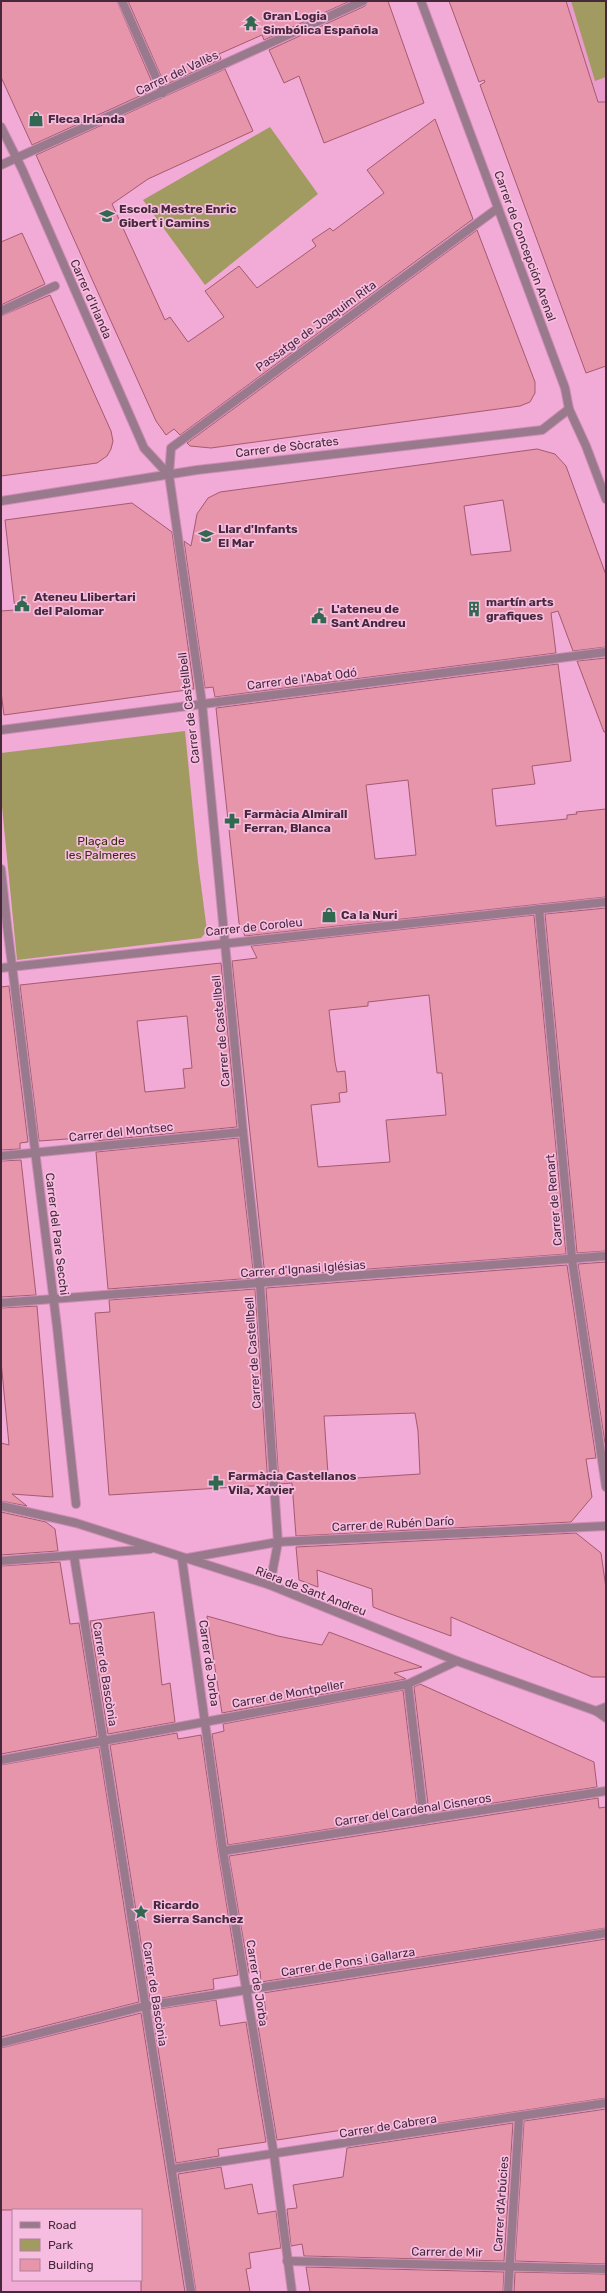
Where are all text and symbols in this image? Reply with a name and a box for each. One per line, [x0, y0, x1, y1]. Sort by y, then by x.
place label: Gran Logia Simbólica Española [263, 9, 378, 37]
temple icon: Gran Logia Simbólica Española [242, 14, 260, 32]
street label: Carrer del Vallès [134, 48, 220, 98]
shop icon: Fleca Irlanda [27, 110, 45, 128]
place label: Fleca Irlanda [48, 112, 125, 126]
street label: Carrer de Concepción Arenal [491, 169, 559, 323]
place label: Escola Mestre Enric Gibert i Camins [119, 202, 236, 230]
school or university icon: Escola Mestre Enric Gibert i Camins [98, 207, 116, 225]
street label: Carrer d'Irlanda [67, 257, 115, 341]
street label: Passatge de Joaquim Rita [253, 278, 379, 374]
street label: Carrer de Sòcrates [235, 434, 339, 460]
place label: Llar d'Infants El Mar [218, 522, 298, 550]
school or university icon: Llar d'Infants El Mar [197, 527, 215, 545]
place label: Ateneu Llibertari del Palomar [34, 590, 136, 618]
public building icon: Ateneu Llibertari del Palomar [13, 595, 31, 613]
place label: martín arts grafiques [486, 595, 554, 623]
building icon: martín arts grafiques [465, 600, 483, 618]
place label: L'ateneu de Sant Andreu [331, 602, 406, 630]
public building icon: L'ateneu de Sant Andreu [310, 607, 328, 625]
street label: Carrer de Castellbell [175, 651, 203, 764]
street label: Carrer de l'Abat Odó [246, 665, 358, 693]
place label: Farmàcia Almirall Ferran, Blanca [244, 807, 347, 835]
pharmacy icon: Farmàcia Almirall Ferran, Blanca [223, 812, 241, 830]
park label: Plaça de les Palmeres [66, 834, 136, 862]
shop icon: Ca la Nuri [320, 906, 338, 924]
place label: Ca la Nuri [341, 908, 397, 922]
street label: Carrer de Coroleu [205, 915, 303, 939]
street label: Carrer de Castellbell [209, 975, 233, 1087]
street label: Carrer del Montsec [68, 1120, 174, 1144]
street label: Carrer de Renart [543, 1153, 565, 1246]
street label: Carrer del Pare Secchi [43, 1172, 71, 1296]
street label: Carrer d'Ignasi Iglésias [240, 1258, 366, 1280]
street label: Carrer de Castellbell [242, 1297, 264, 1409]
place label: Farmàcia Castellanos Vila, Xavier [228, 1469, 357, 1497]
pharmacy icon: Farmàcia Castellanos Vila, Xavier [207, 1474, 225, 1492]
street label: Carrer de Rubén Darío [331, 1514, 455, 1534]
street label: Riera de Sant Andreu [254, 1563, 368, 1619]
street label: Carrer de Jorba [196, 1619, 222, 1707]
street label: Carrer de Bascònia [90, 1621, 120, 1727]
street label: Carrer de Montpeller [231, 1677, 346, 1711]
street label: Carrer del Cardenal Cisneros [334, 1791, 492, 1829]
place label: Ricardo Sierra Sanchez [153, 1898, 244, 1926]
place icon: Ricardo Sierra Sanchez [132, 1903, 150, 1921]
street label: Carrer de Jorba [243, 1939, 271, 2027]
street label: Carrer de Bascònia [140, 1941, 170, 2047]
street label: Carrer de Pons i Gallarza [280, 1944, 416, 1980]
street label: Carrer de Cabrera [338, 2111, 438, 2141]
street label: Carrer d'Arbúcies [491, 2156, 511, 2252]
legend [12, 2209, 142, 2281]
text: Road [48, 2218, 76, 2232]
text: Park [48, 2238, 74, 2252]
street label: Carrer de Mir [411, 2244, 483, 2260]
text: Building [48, 2258, 94, 2272]

